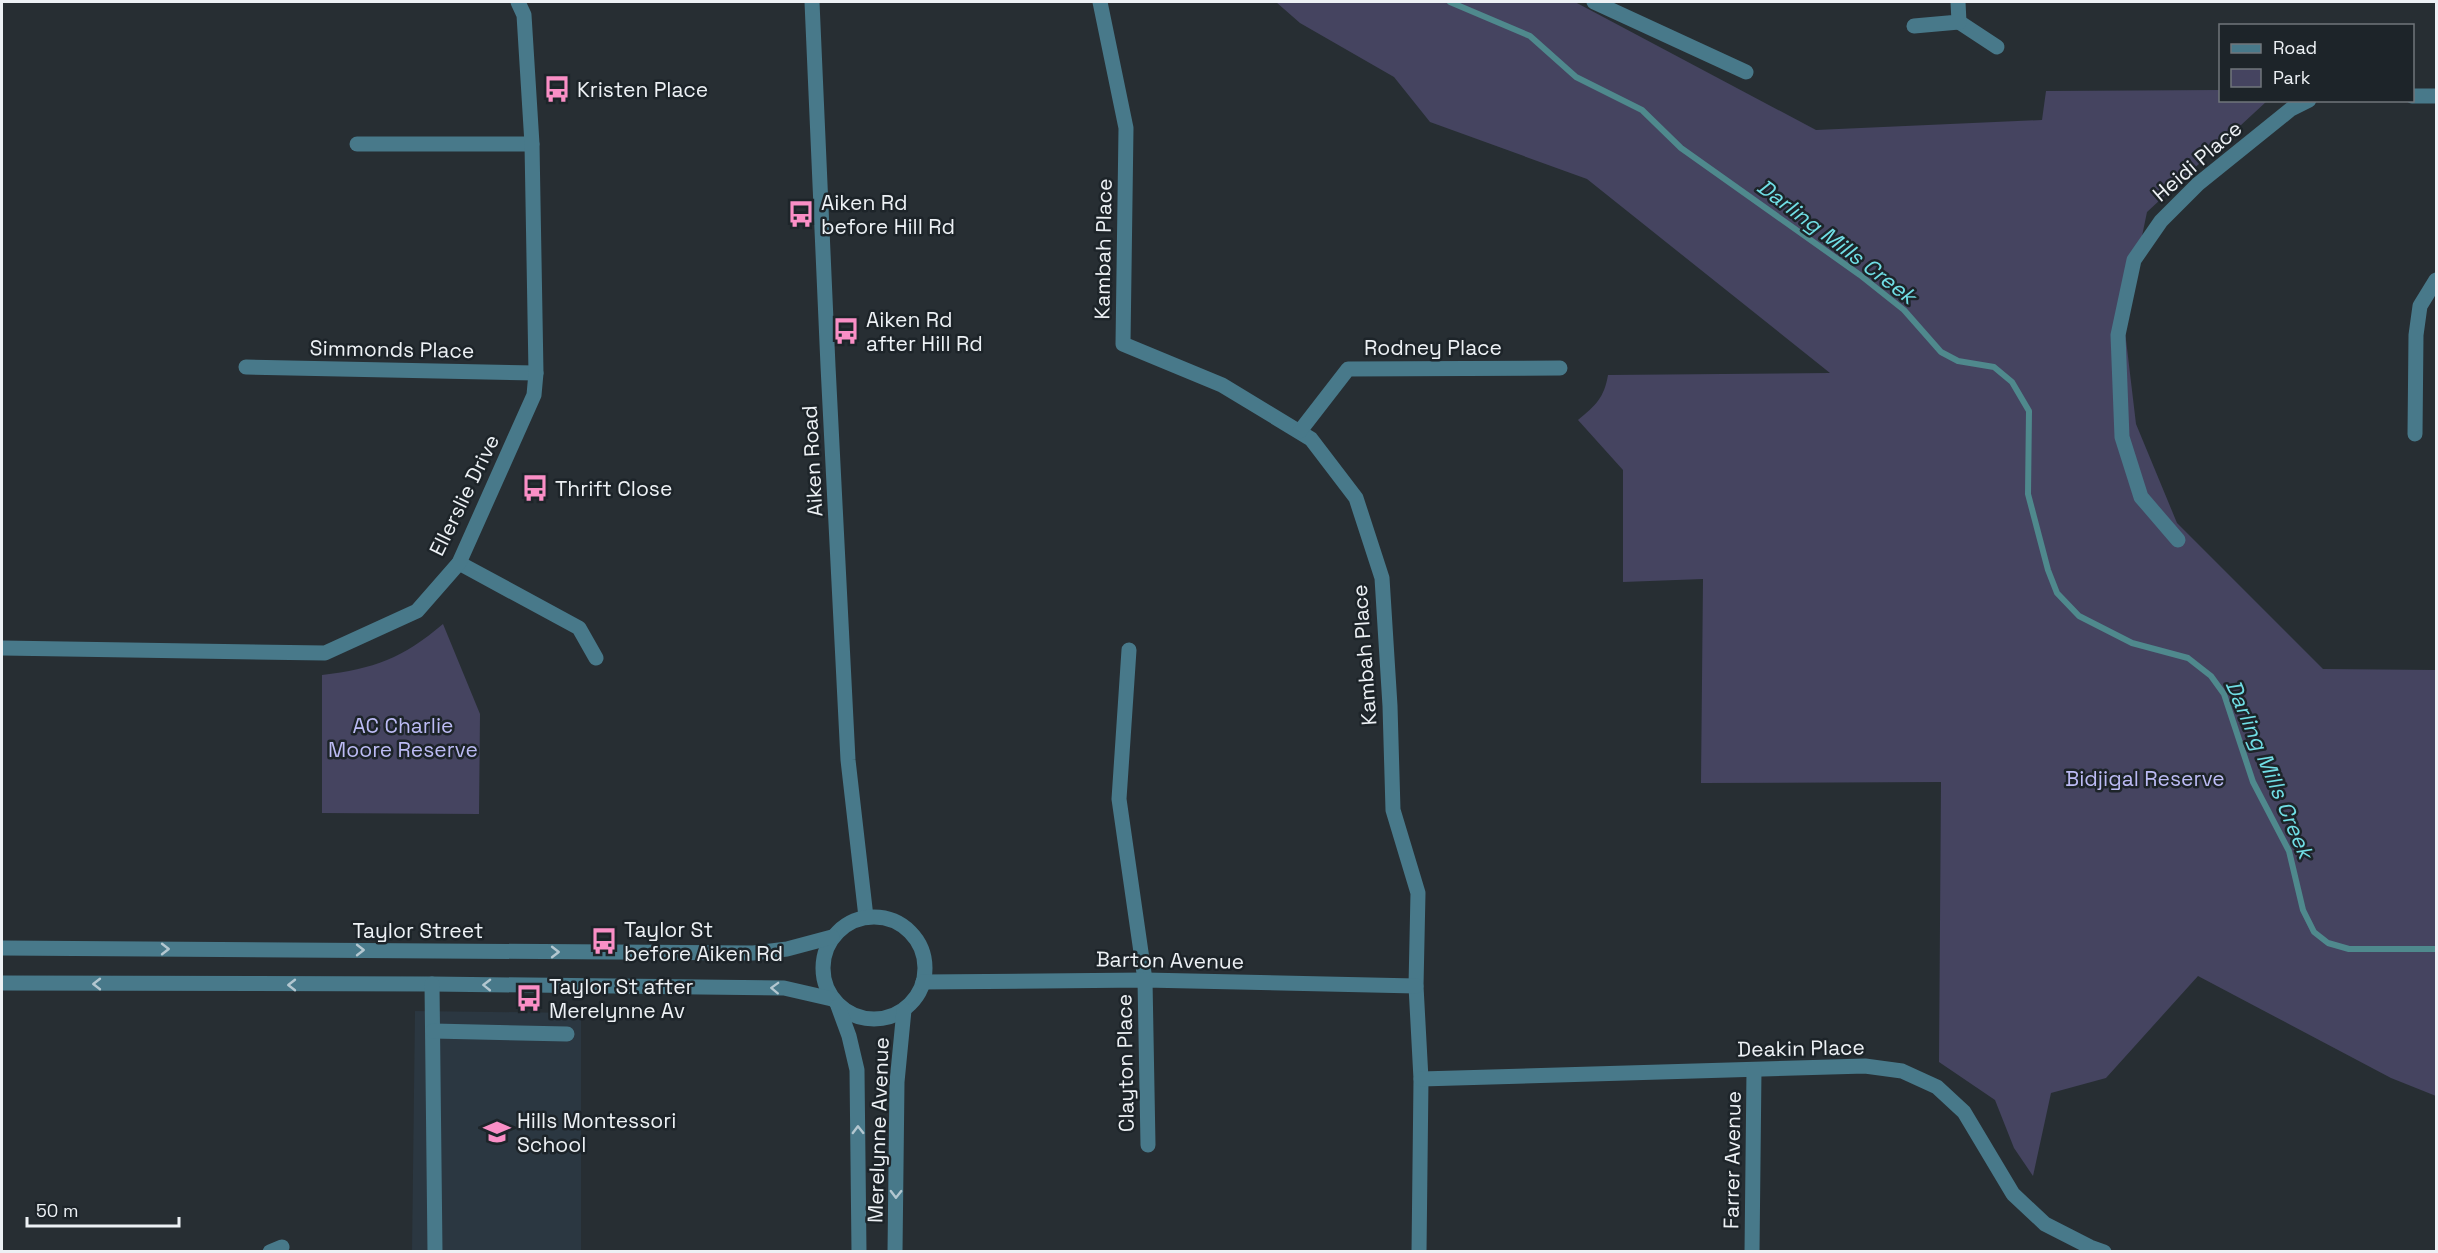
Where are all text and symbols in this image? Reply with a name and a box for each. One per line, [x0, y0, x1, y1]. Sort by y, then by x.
legend [2219, 24, 2414, 102]
text: Road [2273, 36, 2317, 59]
text: Park [2273, 66, 2311, 89]
bus stop icon: Kristen Place [542, 74, 572, 104]
place label: Kristen Place [577, 76, 708, 103]
street label: Heidi Place [2147, 115, 2247, 207]
water label: Darling Mills Creek [1752, 172, 1924, 311]
street label: Kambah Place [1088, 178, 1118, 320]
place label: Aiken Rd before Hill Rd [821, 189, 955, 240]
bus stop icon: Aiken Rd before Hill Rd [786, 199, 816, 229]
place label: Aiken Rd after Hill Rd [866, 306, 983, 357]
bus stop icon: Aiken Rd after Hill Rd [831, 316, 861, 346]
street label: Simmonds Place [310, 334, 474, 364]
street label: Rodney Place [1364, 334, 1502, 361]
street label: Aiken Road [796, 405, 828, 517]
street label: Ellerslie Drive [423, 430, 505, 560]
bus stop icon: Thrift Close [520, 473, 550, 503]
place label: Thrift Close [555, 475, 672, 502]
street label: Kambah Place [1346, 584, 1382, 726]
water label: Darling Mills Creek [2220, 675, 2321, 865]
park label: AC Charlie Moore Reserve [328, 712, 478, 763]
park label: Bidjigal Reserve [2065, 765, 2225, 792]
place label: Taylor St before Aiken Rd [624, 916, 783, 967]
street label: Taylor Street [353, 917, 483, 944]
bus stop icon: Taylor St before Aiken Rd [589, 926, 619, 956]
one-way arrow [160, 943, 169, 955]
one-way arrow [355, 944, 364, 957]
street label: Barton Avenue [1096, 945, 1244, 975]
one-way arrow [550, 946, 559, 958]
place label: Taylor St after Merelynne Av [549, 973, 694, 1024]
one-way arrow [92, 977, 101, 990]
one-way arrow [482, 978, 491, 991]
one-way arrow [287, 979, 296, 991]
one-way arrow [770, 982, 779, 994]
bus stop icon: Taylor St after Merelynne Av [514, 983, 544, 1013]
street label: Clayton Place [1110, 994, 1140, 1132]
street label: Deakin Place [1737, 1033, 1865, 1063]
street label: Merelynne Avenue [861, 1037, 895, 1223]
street label: Farrer Avenue [1717, 1091, 1747, 1229]
place label: Hills Montessori School [517, 1107, 676, 1158]
school or university icon: Hills Montessori School [482, 1117, 512, 1147]
one-way arrow [852, 1126, 864, 1135]
scale bar [27, 1190, 178, 1228]
one-way arrow [890, 1190, 902, 1199]
text: 50 m [36, 1199, 78, 1222]

